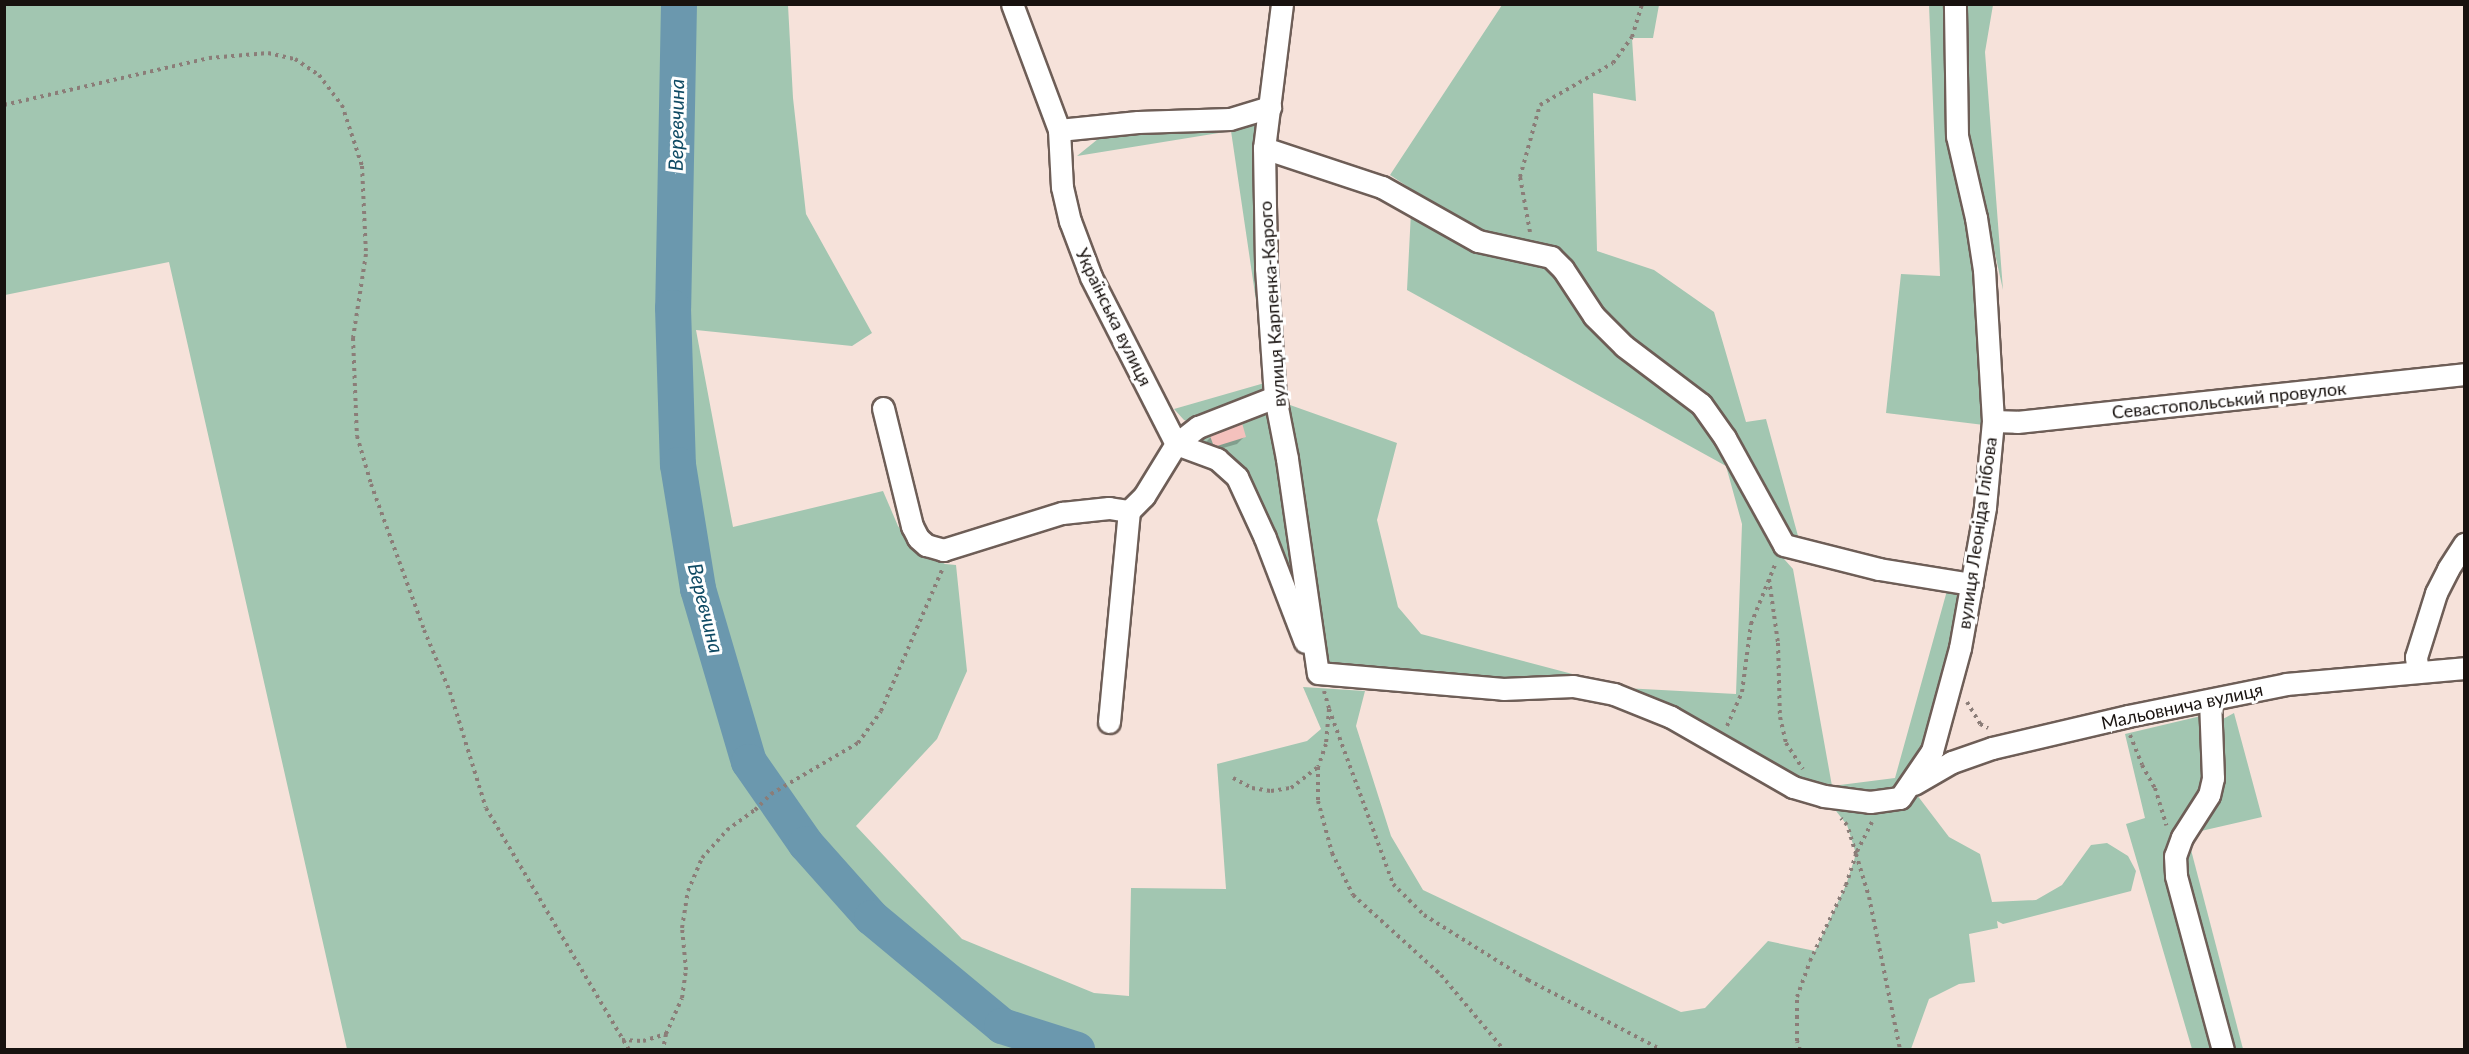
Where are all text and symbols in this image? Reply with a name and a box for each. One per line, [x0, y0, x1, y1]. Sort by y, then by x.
water label: Веревчина [663, 79, 689, 171]
street label: вулиця Карпенка-Карого [1254, 200, 1290, 408]
street label: Українська вулиця [1071, 245, 1157, 389]
street label: Севастопольський провулок [2111, 377, 2347, 423]
street label: вулиця Леоніда Глібова [1953, 436, 2001, 630]
water label: Веревчина [683, 560, 729, 656]
street label: Мальовнича вулиця [2099, 678, 2265, 734]

